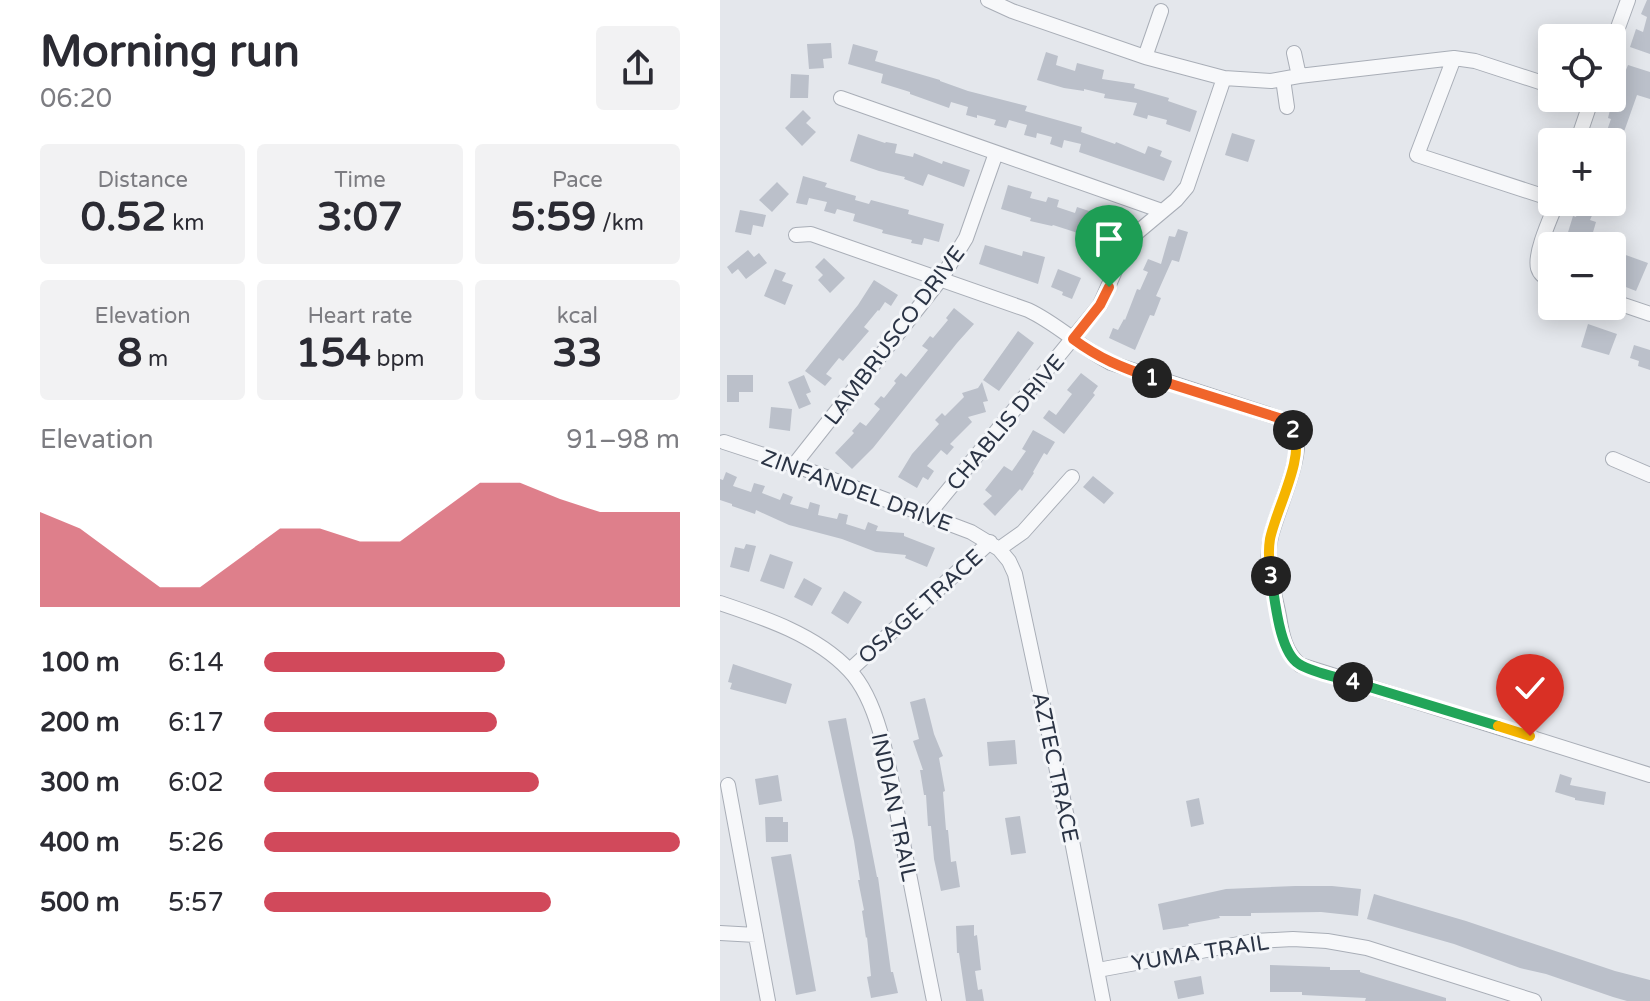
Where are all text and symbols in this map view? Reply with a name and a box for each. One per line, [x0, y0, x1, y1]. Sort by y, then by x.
map controls [1538, 24, 1626, 320]
button: locate [1538, 24, 1626, 112]
text: Morning run [40, 26, 300, 79]
button: share [596, 26, 680, 110]
text: 06:20 [40, 83, 112, 114]
button: + [1538, 128, 1626, 216]
text: Distance [97, 167, 188, 193]
text: Time [334, 167, 386, 193]
text: Pace [552, 167, 603, 193]
text: 0.52 [81, 193, 167, 241]
text: 3:07 [317, 193, 403, 241]
text: 5:59 [511, 193, 596, 241]
pin [1075, 205, 1143, 287]
text: km [167, 210, 205, 236]
text: /km [596, 210, 644, 236]
icon: arrive [1087, 217, 1131, 261]
button: − [1538, 232, 1626, 320]
street label: LAMBRUSCO DRIVE [819, 241, 971, 430]
text: Elevation [95, 303, 191, 329]
text: Heart rate [308, 303, 412, 329]
text: kcal [557, 303, 598, 329]
text: 8 [117, 329, 142, 377]
text: 154 [295, 329, 371, 377]
text: 33 [552, 329, 602, 377]
text: m [142, 346, 168, 372]
text: bpm [371, 346, 425, 372]
street label: CHABLIS DRIVE [941, 349, 1070, 496]
pin: 1 [1132, 358, 1172, 398]
text: 1 [1145, 365, 1159, 391]
pin: 2 [1273, 410, 1313, 450]
text: 2 [1286, 417, 1300, 443]
text: Elevation [40, 424, 154, 455]
text: 91–98 m [566, 424, 680, 455]
street label: ZINFANDEL DRIVE [758, 444, 956, 538]
street label: OSAGE TRACE [853, 544, 988, 669]
pin: 3 [1251, 556, 1291, 596]
text: 3 [1264, 563, 1278, 589]
text: 100 m [40, 647, 120, 678]
text: 6:14 [168, 647, 224, 678]
pin [1496, 654, 1564, 736]
pin: 4 [1333, 662, 1373, 702]
icon: check [1508, 666, 1552, 710]
text: 4 [1346, 669, 1360, 695]
street label: AZTEC TRACE [1026, 690, 1084, 845]
text: 200 m [40, 707, 120, 738]
text: 6:17 [168, 707, 224, 738]
street label: INDIAN TRAIL [866, 731, 922, 884]
text: 300 m [40, 767, 120, 798]
text: 6:02 [168, 767, 224, 798]
text: 400 m [40, 827, 120, 858]
text: 5:26 [168, 827, 224, 858]
text: 500 m [40, 887, 120, 918]
text: 5:57 [168, 887, 224, 918]
street label: YUMA TRAIL [1130, 929, 1271, 977]

